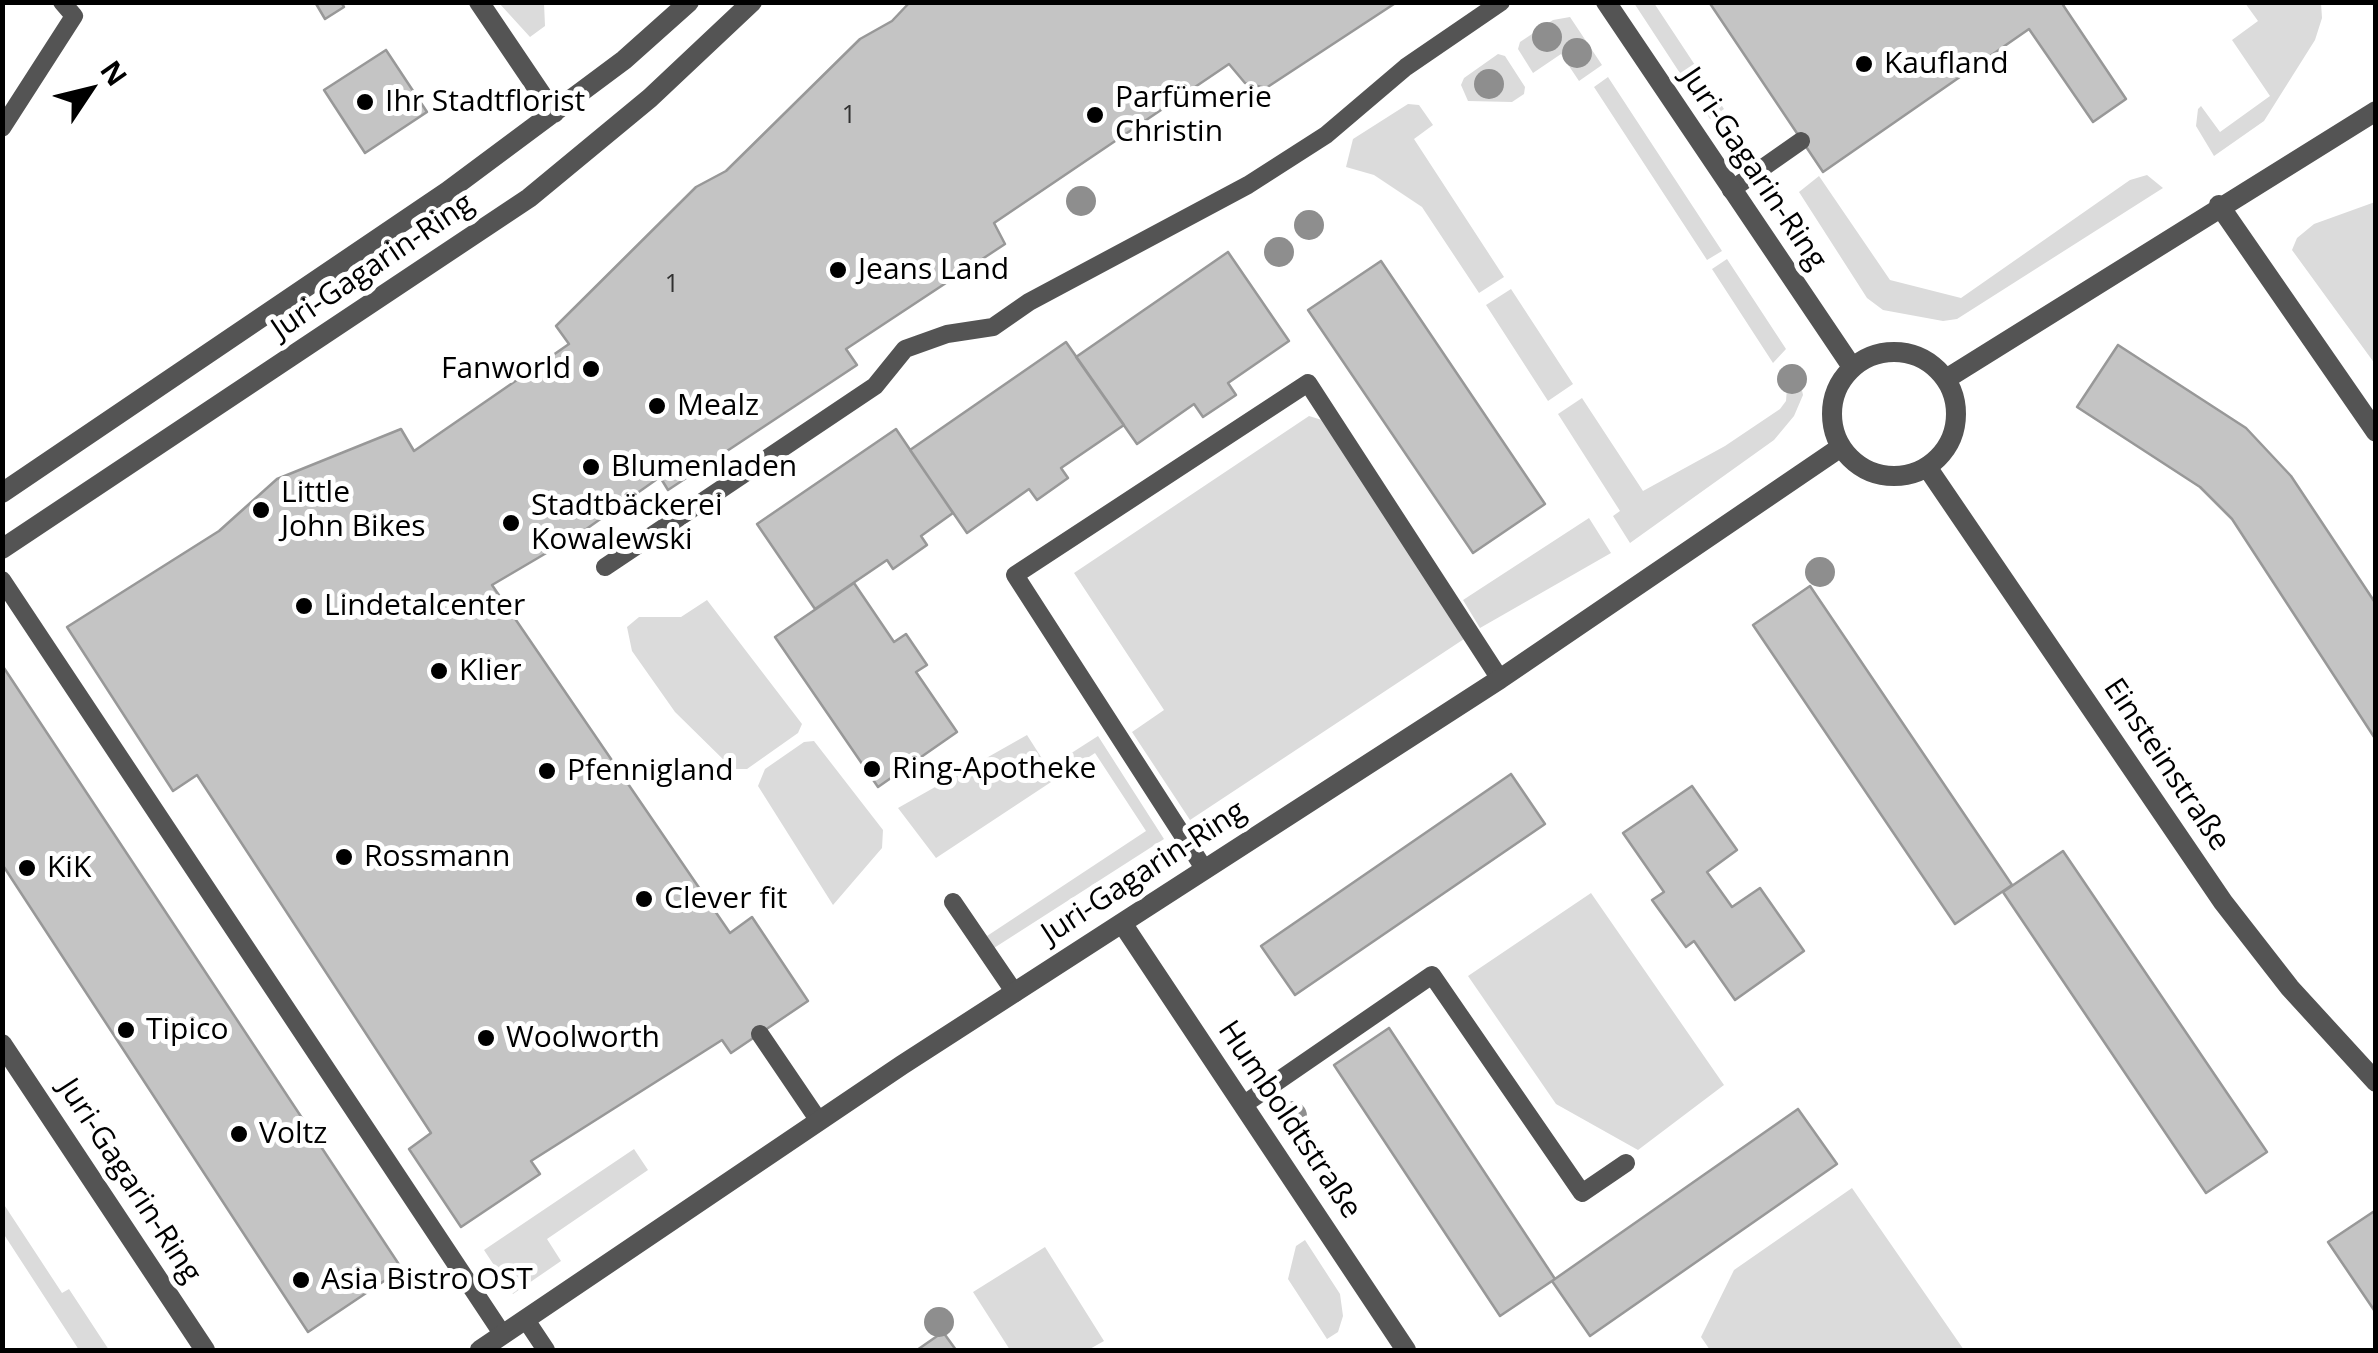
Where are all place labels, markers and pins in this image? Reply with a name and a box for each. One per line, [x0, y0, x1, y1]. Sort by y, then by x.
place label: Kaufland [1884, 46, 2009, 82]
marker: Kaufland [1853, 53, 1875, 75]
place label: Parfümerie Christin [1115, 80, 1272, 150]
place label: Ihr Stadtflorist [385, 84, 585, 120]
marker: Ihr Stadtflorist [354, 91, 376, 113]
marker: Parfümerie Christin [1084, 104, 1106, 126]
place label: Jeans Land [858, 252, 1009, 288]
marker: Jeans Land [827, 259, 849, 281]
place label: Fanworld [441, 351, 571, 387]
marker: Fanworld [580, 358, 602, 380]
place label: Mealz [677, 388, 759, 424]
marker: Mealz [646, 395, 668, 417]
place label: Blumenladen [611, 449, 797, 485]
marker: Blumenladen [580, 456, 602, 478]
place label: Little John Bikes [281, 475, 426, 546]
place label: Stadtbäckerei Kowalewski [531, 488, 723, 558]
marker: Little John Bikes [250, 499, 272, 521]
marker: Stadtbäckerei Kowalewski [500, 512, 522, 534]
place label: Lindetalcenter [324, 588, 525, 624]
marker: Lindetalcenter [293, 595, 315, 617]
place label: Klier [459, 653, 522, 689]
marker: Klier [428, 660, 450, 682]
place label: Ring-Apotheke [892, 751, 1096, 787]
place label: Pfennigland [567, 753, 734, 789]
marker: Ring-Apotheke [861, 758, 883, 780]
marker: Pfennigland [536, 760, 558, 782]
place label: Rossmann [364, 839, 510, 875]
marker: Rossmann [333, 846, 355, 868]
place label: KiK [47, 850, 91, 886]
marker: KiK [16, 857, 38, 879]
place label: Clever fit [664, 881, 788, 917]
marker: Clever fit [633, 888, 655, 910]
place label: Tipico [146, 1012, 228, 1048]
marker: Tipico [115, 1019, 137, 1041]
place label: Woolworth [506, 1020, 660, 1056]
marker: Woolworth [475, 1027, 497, 1049]
place label: Voltz [259, 1116, 327, 1152]
marker: Voltz [228, 1123, 250, 1145]
place label: Asia Bistro OST [321, 1262, 533, 1298]
marker: Asia Bistro OST [290, 1269, 312, 1291]

